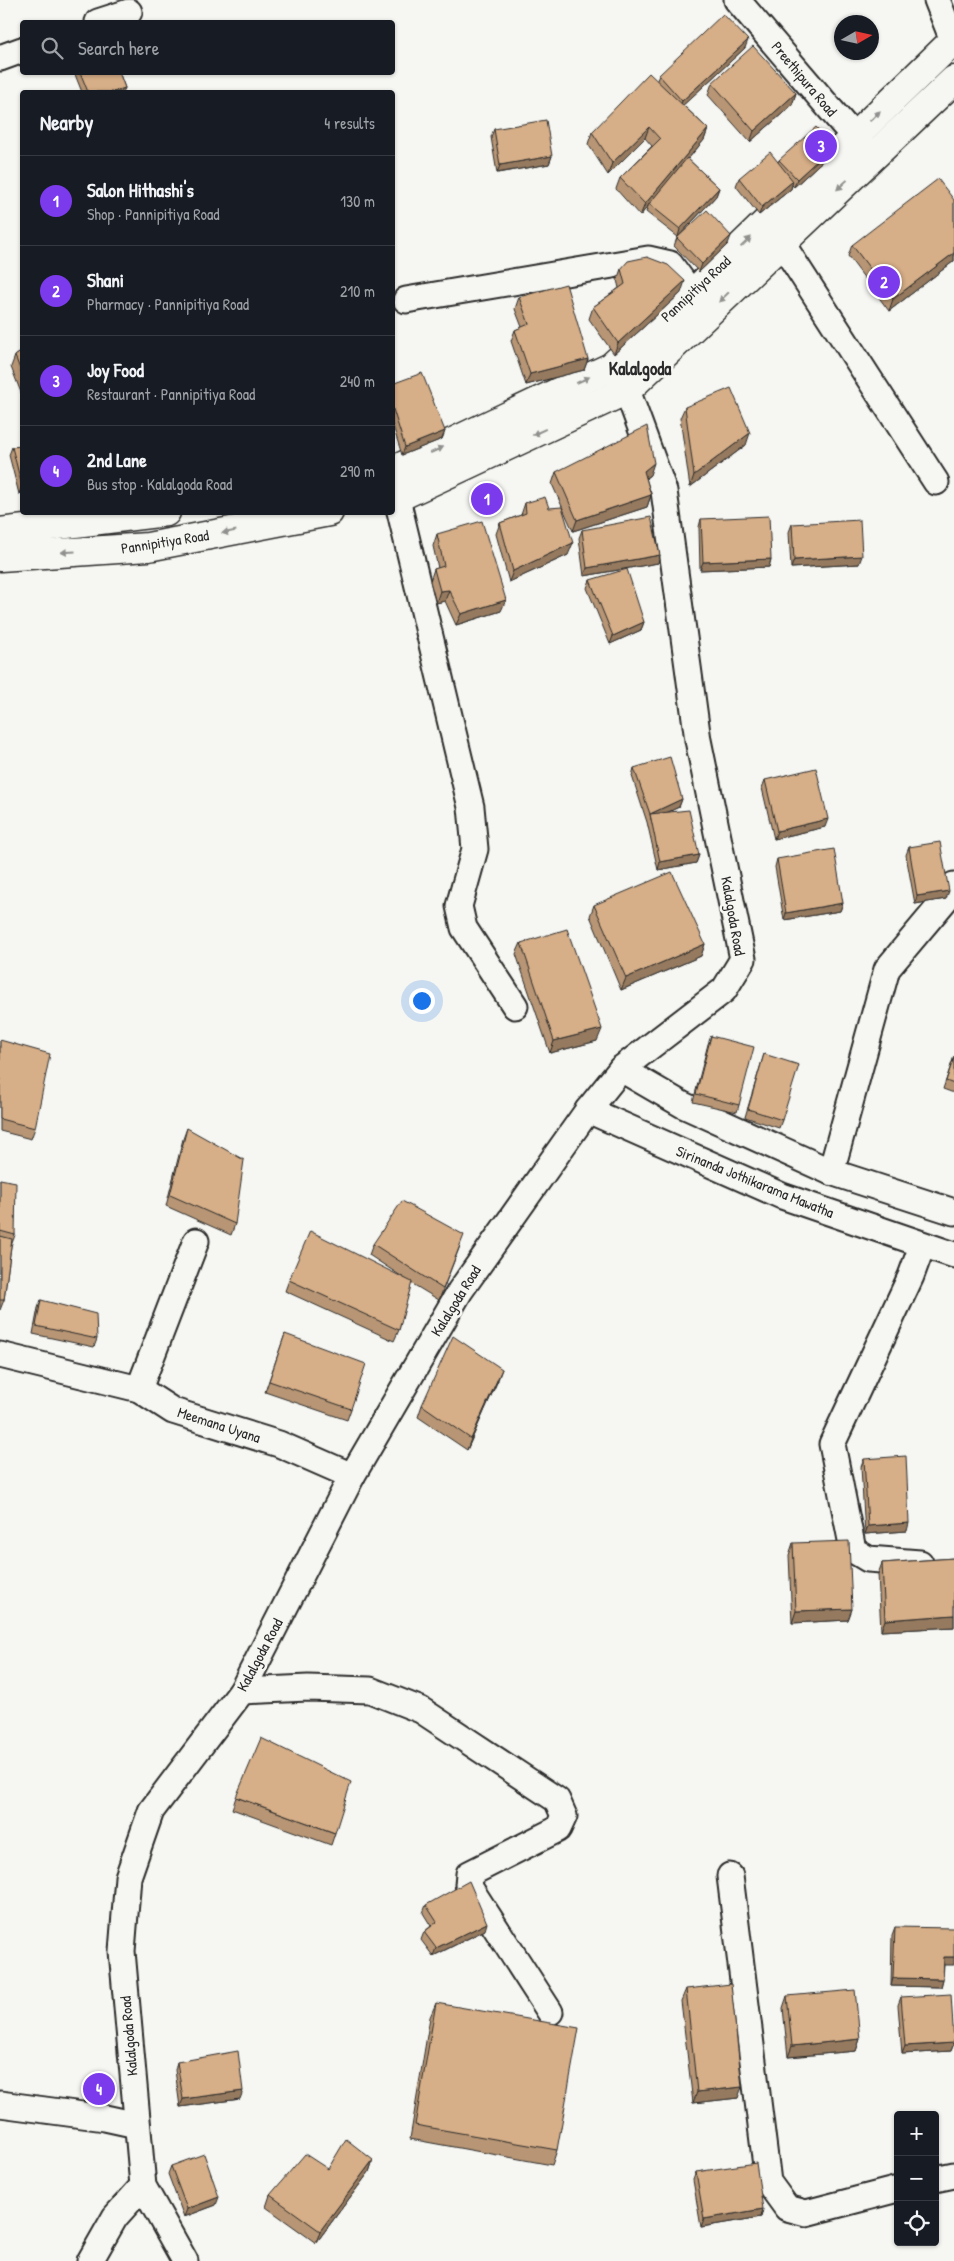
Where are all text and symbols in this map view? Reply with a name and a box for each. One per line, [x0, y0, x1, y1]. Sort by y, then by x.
north arrow [834, 15, 879, 60]
search box [20, 20, 395, 75]
icon: search [38, 34, 66, 62]
text: Search here [78, 35, 159, 61]
street label: Preethipura Road [767, 37, 842, 121]
text: Nearby [40, 108, 93, 137]
one-way arrow [869, 110, 881, 122]
text: 4 results [324, 112, 375, 134]
pin: 3 [805, 127, 837, 165]
text: Salon Hithashi's [87, 177, 194, 203]
one-way arrow [836, 179, 848, 191]
text: 1 [53, 190, 59, 212]
text: 130 m [340, 190, 375, 212]
text: Shop · Pannipitiya Road [87, 203, 219, 225]
one-way arrow [740, 236, 752, 248]
street label: Pannipitiya Road [656, 251, 735, 327]
pin: 2 [868, 263, 900, 301]
text: Shani [87, 267, 124, 293]
text: 2 [52, 280, 60, 302]
text: 210 m [340, 280, 375, 302]
one-way arrow [718, 291, 730, 303]
text: Pharmacy · Pannipitiya Road [87, 293, 249, 315]
district label: Kalalgoda [609, 356, 672, 382]
text: Joy Food [87, 357, 144, 383]
text: 3 [52, 370, 60, 392]
text: 240 m [340, 370, 375, 392]
one-way arrow [576, 376, 590, 384]
text: Restaurant · Pannipitiya Road [87, 383, 255, 405]
one-way arrow [531, 428, 546, 436]
one-way arrow [429, 446, 444, 454]
text: 2nd Lane [87, 447, 147, 473]
text: 4 [53, 460, 59, 482]
text: 290 m [340, 460, 375, 482]
text: Bus stop · Kalalgoda Road [87, 473, 232, 495]
pin: 1 [471, 480, 503, 518]
street label: Pannipitiya Road [120, 524, 210, 559]
one-way arrow [221, 528, 237, 536]
one-way arrow [60, 549, 76, 557]
street label: Kalalgoda Road [716, 875, 751, 957]
your location [409, 988, 435, 1014]
street label: Sirinanda Jothikarama Mawatha [673, 1140, 837, 1223]
street label: Kalalgoda Road [425, 1261, 486, 1340]
street label: Meemana Uyana [175, 1401, 263, 1448]
street label: Kalalgoda Road [231, 1614, 288, 1695]
street label: Kalalgoda Road [115, 1995, 142, 2077]
pin: 4 [83, 2070, 115, 2108]
map controls [894, 2111, 939, 2246]
button: + [894, 2111, 939, 2156]
button: − [894, 2156, 939, 2201]
button: locate [894, 2201, 939, 2246]

